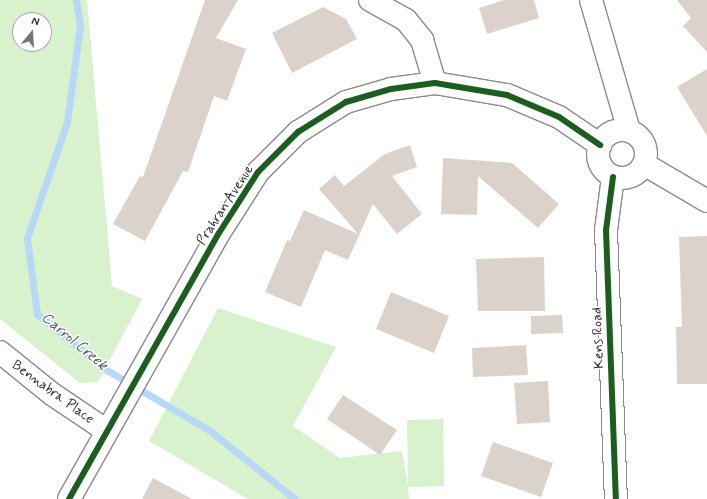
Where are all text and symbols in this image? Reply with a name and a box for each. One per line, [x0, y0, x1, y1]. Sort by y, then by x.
north arrow [12, 12, 52, 52]
text: N [30, 14, 41, 29]
street label: Prahran Avenue [192, 160, 258, 250]
street label: Kens Road [589, 307, 607, 369]
water label: Carrol Creek [37, 309, 111, 375]
street label: Bennabra Place [9, 357, 97, 427]

